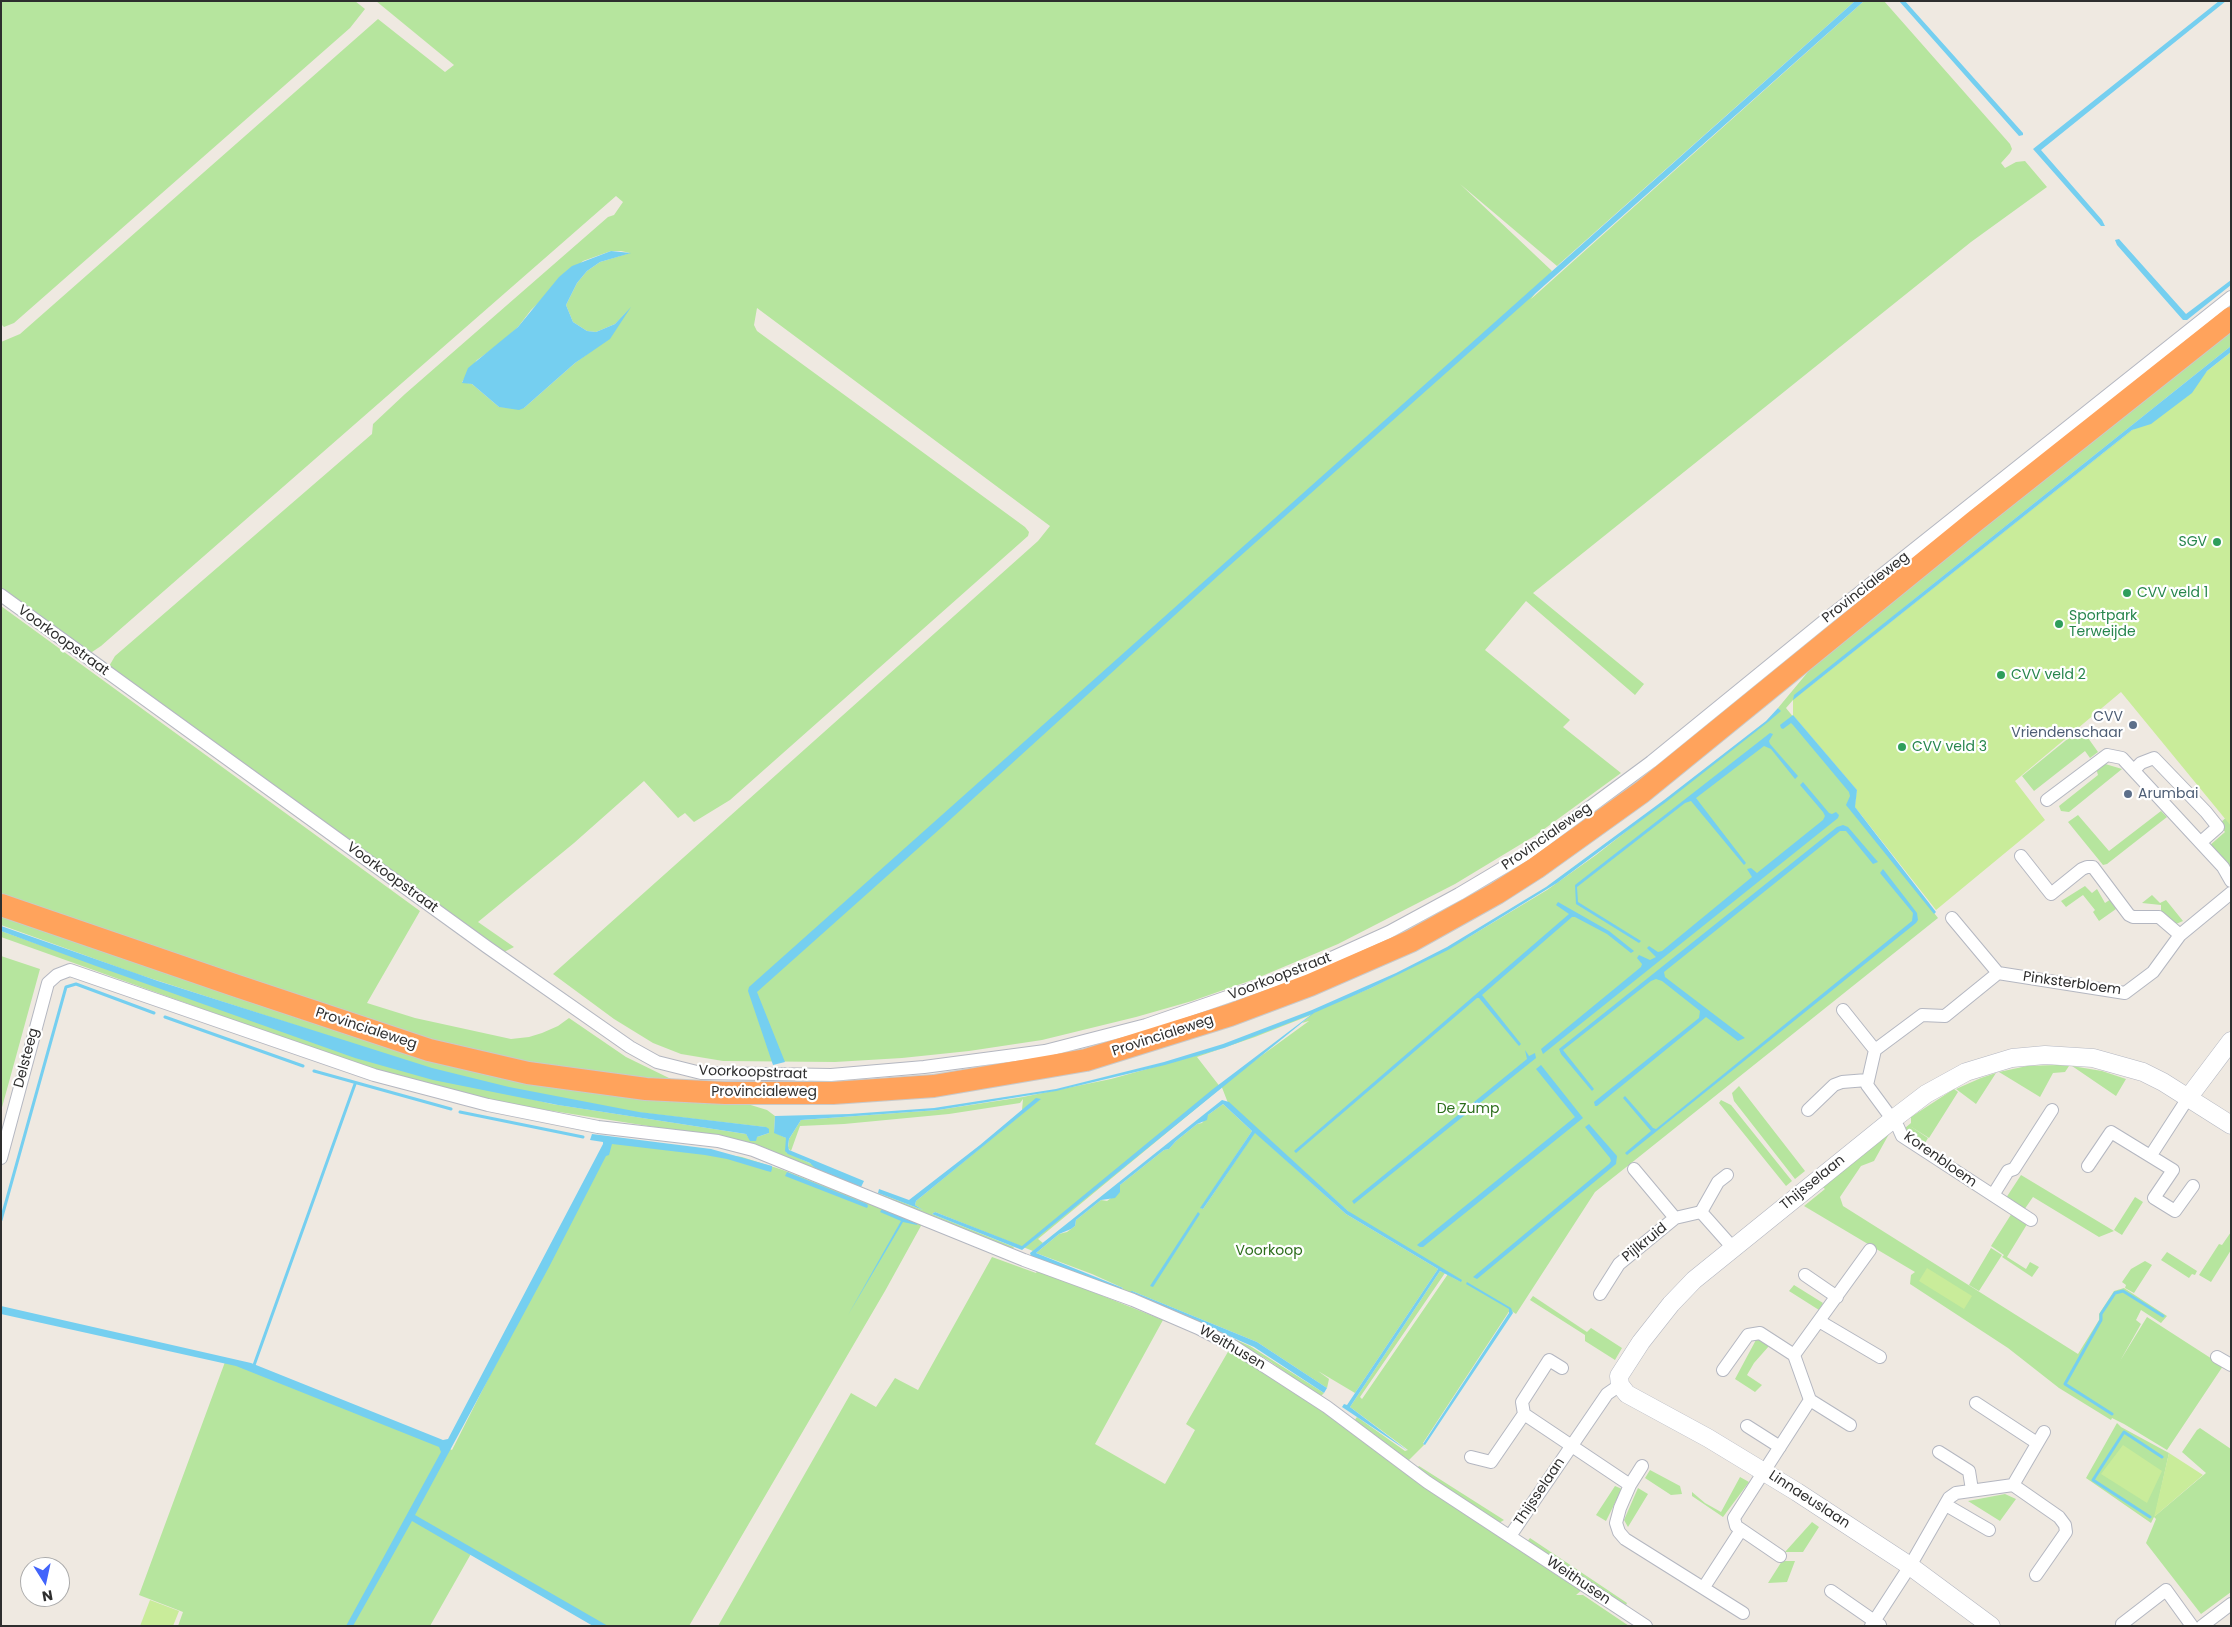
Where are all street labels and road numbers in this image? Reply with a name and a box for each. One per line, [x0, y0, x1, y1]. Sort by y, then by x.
street label: Provincialeweg [1819, 549, 1913, 627]
street label: Voorkoopstraat [14, 602, 112, 680]
street label: Provincialeweg [1499, 800, 1595, 874]
street label: Voorkoopstraat [343, 839, 441, 917]
street label: Voorkoopstraat [1226, 950, 1334, 1004]
street label: Pinksterbloem [2022, 969, 2122, 999]
street label: Provincialeweg [313, 1005, 419, 1053]
street label: Provincialeweg [1110, 1012, 1216, 1060]
street label: Delsteeg [11, 1026, 43, 1090]
street label: Voorkoopstraat [698, 1063, 808, 1083]
street label: Provincialeweg [711, 1084, 817, 1100]
street label: Korenbloem [1900, 1129, 1980, 1191]
street label: Thijsselaan [1777, 1152, 1849, 1214]
street label: Pijlkruid [1619, 1220, 1671, 1266]
street label: Weithusen [1196, 1322, 1268, 1374]
street label: Thijsselaan [1511, 1455, 1569, 1529]
street label: Linnaeuslaan [1765, 1468, 1853, 1532]
street label: Weithusen [1543, 1553, 1613, 1609]

